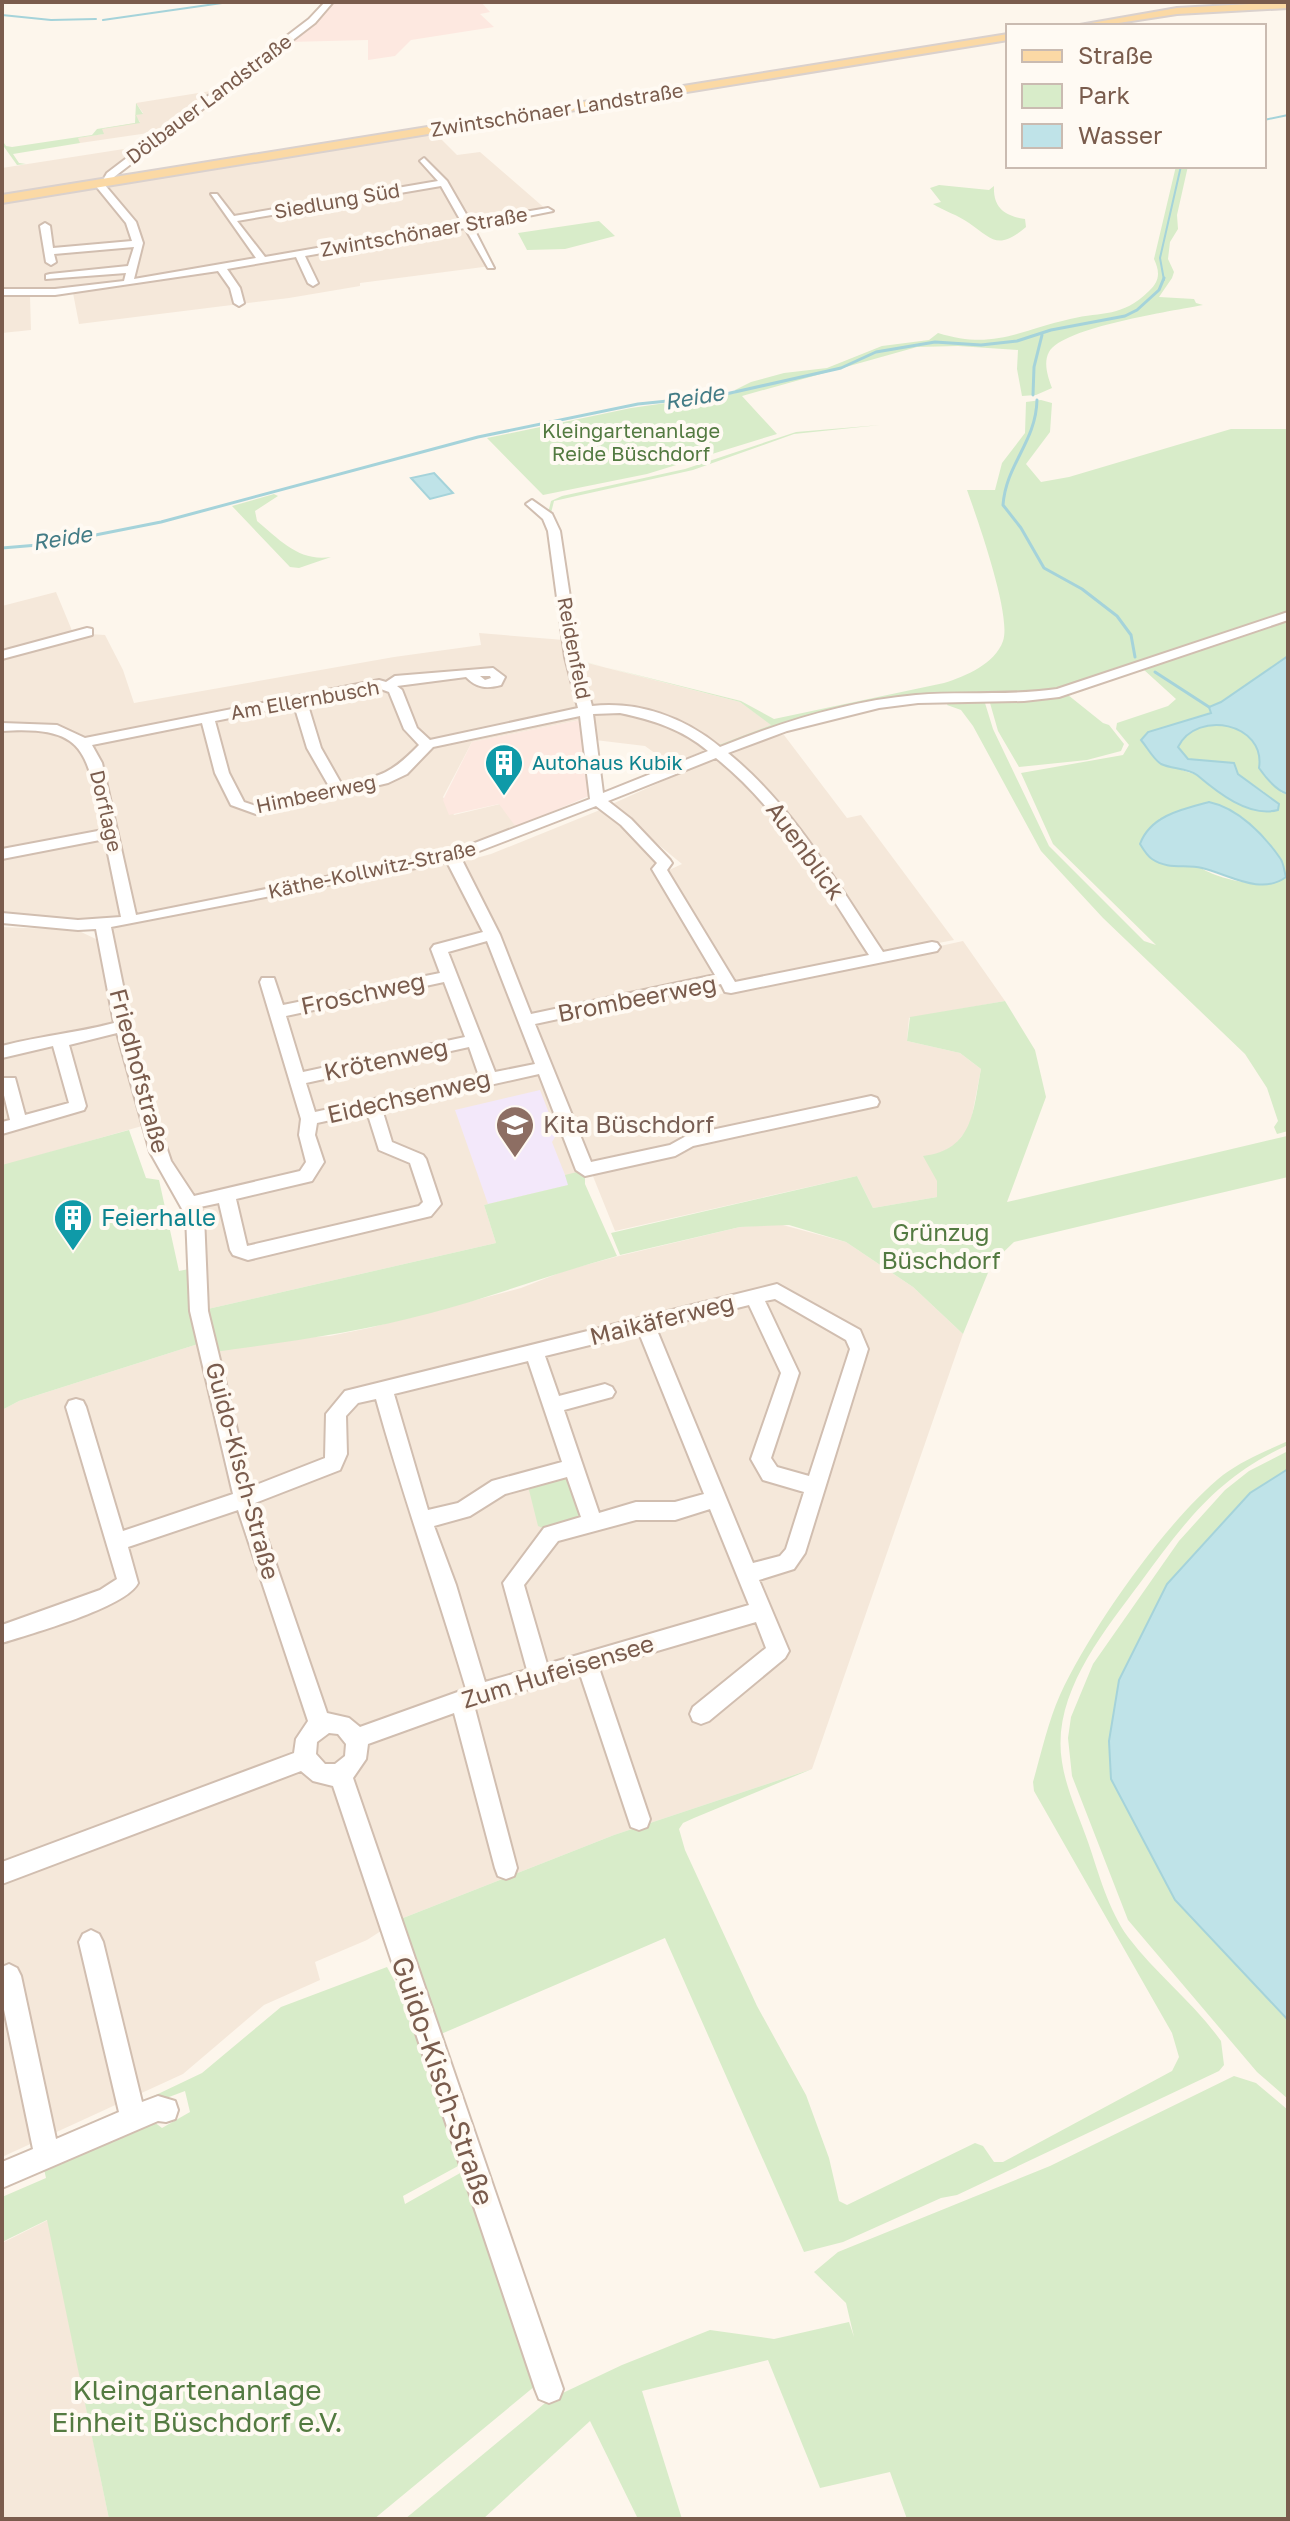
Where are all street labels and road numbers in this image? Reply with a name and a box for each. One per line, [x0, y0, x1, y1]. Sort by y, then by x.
street label: Dölbauer Landstraße [121, 28, 296, 168]
street label: Zwintschönaer Landstraße [429, 77, 685, 141]
street label: Siedlung Süd [272, 177, 402, 223]
street label: Zwintschönaer Straße [319, 201, 529, 261]
street label: Reidenfeld [553, 595, 597, 701]
street label: Am Ellernbusch [228, 674, 381, 724]
street label: Dorflage [86, 768, 128, 854]
street label: Himbeerweg [254, 769, 378, 817]
street label: Auenblick [761, 795, 852, 905]
street label: Käthe-Kollwitz-Straße [266, 835, 478, 903]
street label: Froschweg [298, 965, 427, 1020]
street label: Brombeerweg [555, 968, 719, 1027]
street label: Friedhofstraße [105, 985, 176, 1156]
street label: Krötenweg [321, 1031, 450, 1086]
street label: Eidechsenweg [324, 1063, 493, 1128]
street label: Maikäferweg [586, 1287, 737, 1350]
street label: Guido-Kisch-Straße [200, 1359, 286, 1582]
street label: Zum Hufeisensee [458, 1628, 657, 1714]
street label: Guido-Kisch-Straße [385, 1952, 502, 2210]

